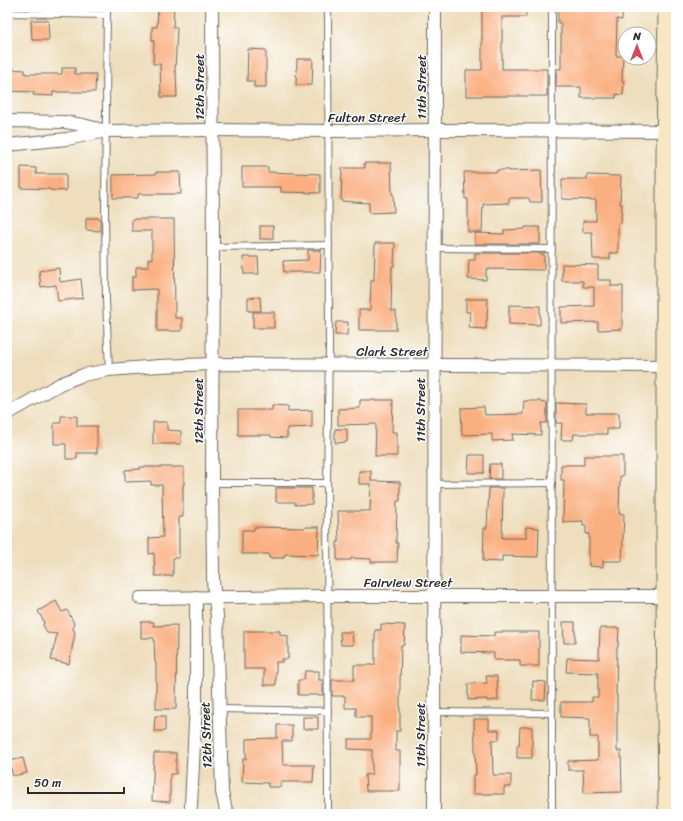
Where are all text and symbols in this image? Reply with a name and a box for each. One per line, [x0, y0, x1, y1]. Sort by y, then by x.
north arrow [617, 26, 657, 66]
text: N [632, 27, 641, 46]
street label: 12th Street [188, 53, 211, 120]
street label: 11th Street [410, 54, 433, 119]
street label: Fulton Street [328, 106, 407, 129]
street label: Clark Street [356, 340, 429, 363]
street label: 12th Street [187, 377, 210, 444]
street label: 11th Street [409, 377, 432, 442]
street label: Fairview Street [364, 571, 453, 594]
street label: 12th Street [193, 701, 219, 769]
street label: 11th Street [409, 702, 432, 767]
scale bar [28, 769, 124, 795]
text: 50 m [34, 772, 61, 794]

